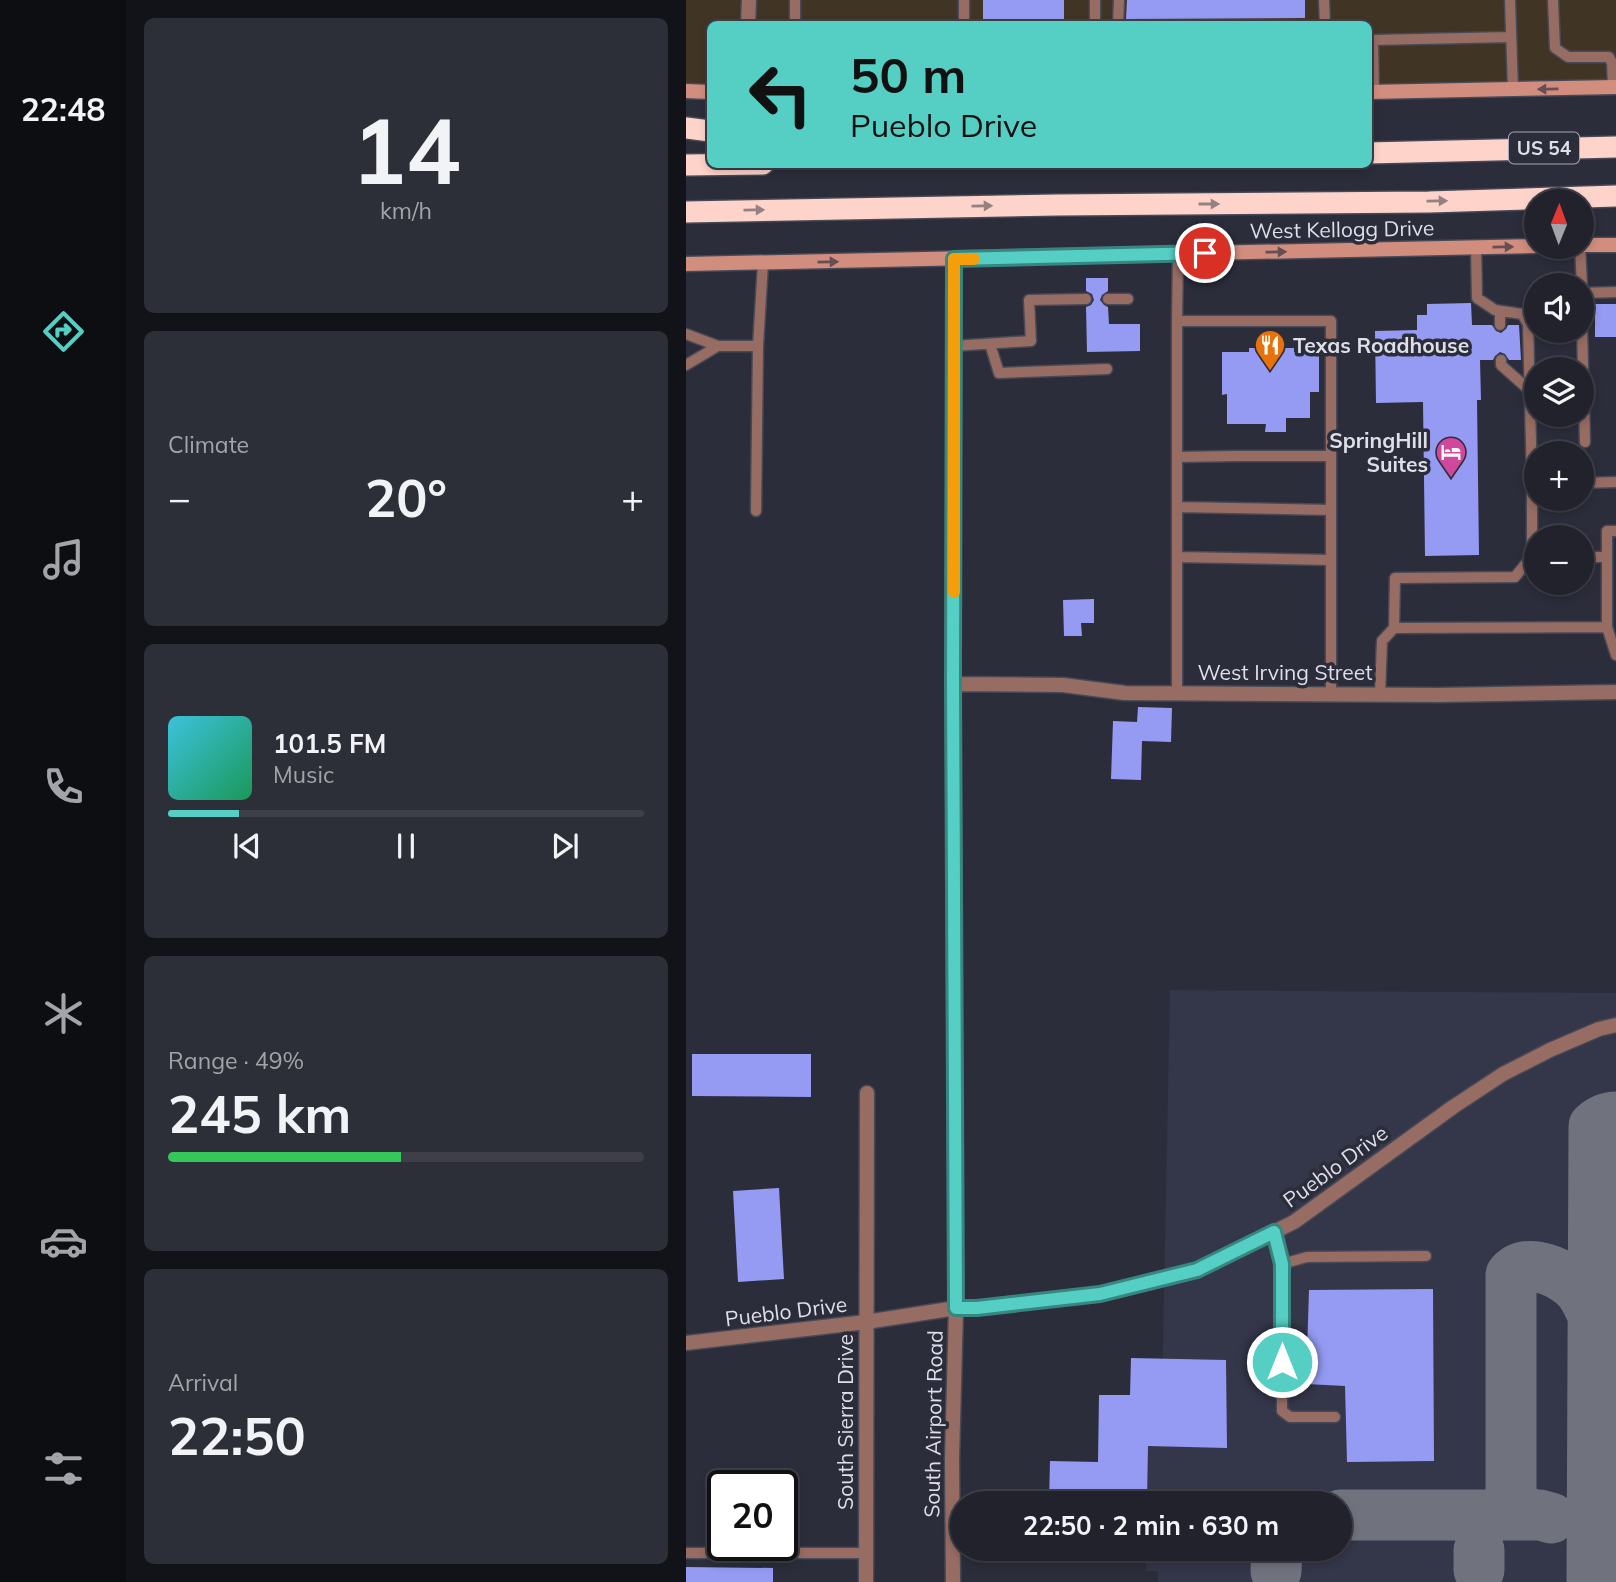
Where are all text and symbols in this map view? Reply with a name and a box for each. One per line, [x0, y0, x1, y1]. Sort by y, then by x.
text: 50 m [850, 44, 966, 105]
icon: left [735, 49, 826, 140]
one-way arrow [1537, 83, 1559, 94]
text: 22:48 [21, 89, 105, 129]
text: 14 [351, 93, 461, 207]
text: Pueblo Drive [850, 105, 1037, 145]
road number: US 54 [1509, 132, 1579, 164]
north arrow [1524, 189, 1594, 259]
map controls [1524, 189, 1594, 595]
text: km/h [380, 196, 432, 225]
one-way arrow [1426, 196, 1448, 207]
one-way arrow [1198, 198, 1220, 209]
one-way arrow [971, 200, 993, 212]
one-way arrow [743, 205, 765, 216]
street label: West Kellogg Drive [1249, 214, 1435, 244]
pin [1175, 223, 1235, 283]
icon: arrive [1186, 234, 1224, 272]
one-way arrow [1492, 241, 1514, 252]
one-way arrow [1265, 246, 1287, 257]
one-way arrow [817, 256, 839, 267]
button: sound [1524, 273, 1594, 343]
icon: directions [39, 307, 88, 356]
restaurant icon: Texas Roadhouse [1253, 328, 1287, 372]
place label: Texas Roadhouse [1293, 332, 1469, 358]
button: layers [1524, 357, 1594, 427]
place label: SpringHill Suites [1329, 427, 1428, 477]
text: Climate [168, 430, 249, 459]
hotel icon: SpringHill Suites [1434, 435, 1468, 479]
button: + [1524, 441, 1594, 511]
text: 20° [365, 465, 447, 530]
text: − [168, 474, 191, 522]
text: + [621, 474, 644, 522]
button: − [1524, 525, 1594, 595]
icon: music [39, 535, 88, 584]
street label: West Irving Street [1197, 659, 1373, 685]
text: 101.5 FM [273, 727, 386, 760]
text: Music [273, 760, 334, 789]
icon: phone [39, 762, 88, 811]
icon: previous [228, 827, 266, 865]
icon: pause [387, 827, 425, 865]
icon: next [546, 827, 584, 865]
icon: climate [39, 989, 88, 1038]
text: Range · 49% [168, 1046, 304, 1075]
text: 245 km [168, 1081, 351, 1146]
street label: Pueblo Drive [1278, 1119, 1392, 1213]
icon: car [39, 1217, 88, 1266]
street label: Pueblo Drive [723, 1291, 849, 1331]
position arrow [1245, 1325, 1319, 1399]
street label: South Airport Road [918, 1330, 948, 1518]
street label: South Sierra Drive [832, 1334, 858, 1510]
text: Arrival [168, 1368, 238, 1397]
text: 22:50 [168, 1403, 306, 1468]
icon: filters [39, 1444, 88, 1493]
speed limit sign: 20 [707, 1470, 798, 1561]
text: 22:50 · 2 min · 630 m [1023, 1509, 1279, 1542]

